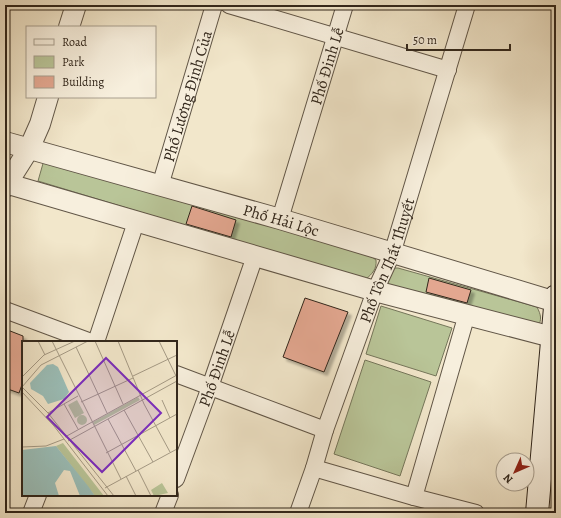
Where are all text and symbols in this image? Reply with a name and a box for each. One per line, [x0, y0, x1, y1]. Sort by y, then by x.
street label: Phố Đinh Lễ [305, 25, 350, 108]
legend [26, 26, 156, 98]
scale bar [407, 26, 510, 52]
street label: Phố Lương Định Của [158, 27, 218, 165]
text: 50 m [413, 32, 437, 48]
text: Road [62, 34, 88, 50]
text: Park [62, 54, 85, 70]
text: Building [62, 74, 104, 90]
street label: Phố Tôn Thất Thuyết [354, 195, 420, 326]
street label: Phố Hải Lộc [240, 199, 322, 242]
street label: Phố Đinh Lễ [194, 327, 241, 410]
inset map [22, 341, 177, 496]
north arrow [495, 452, 535, 492]
text: N [500, 471, 516, 487]

